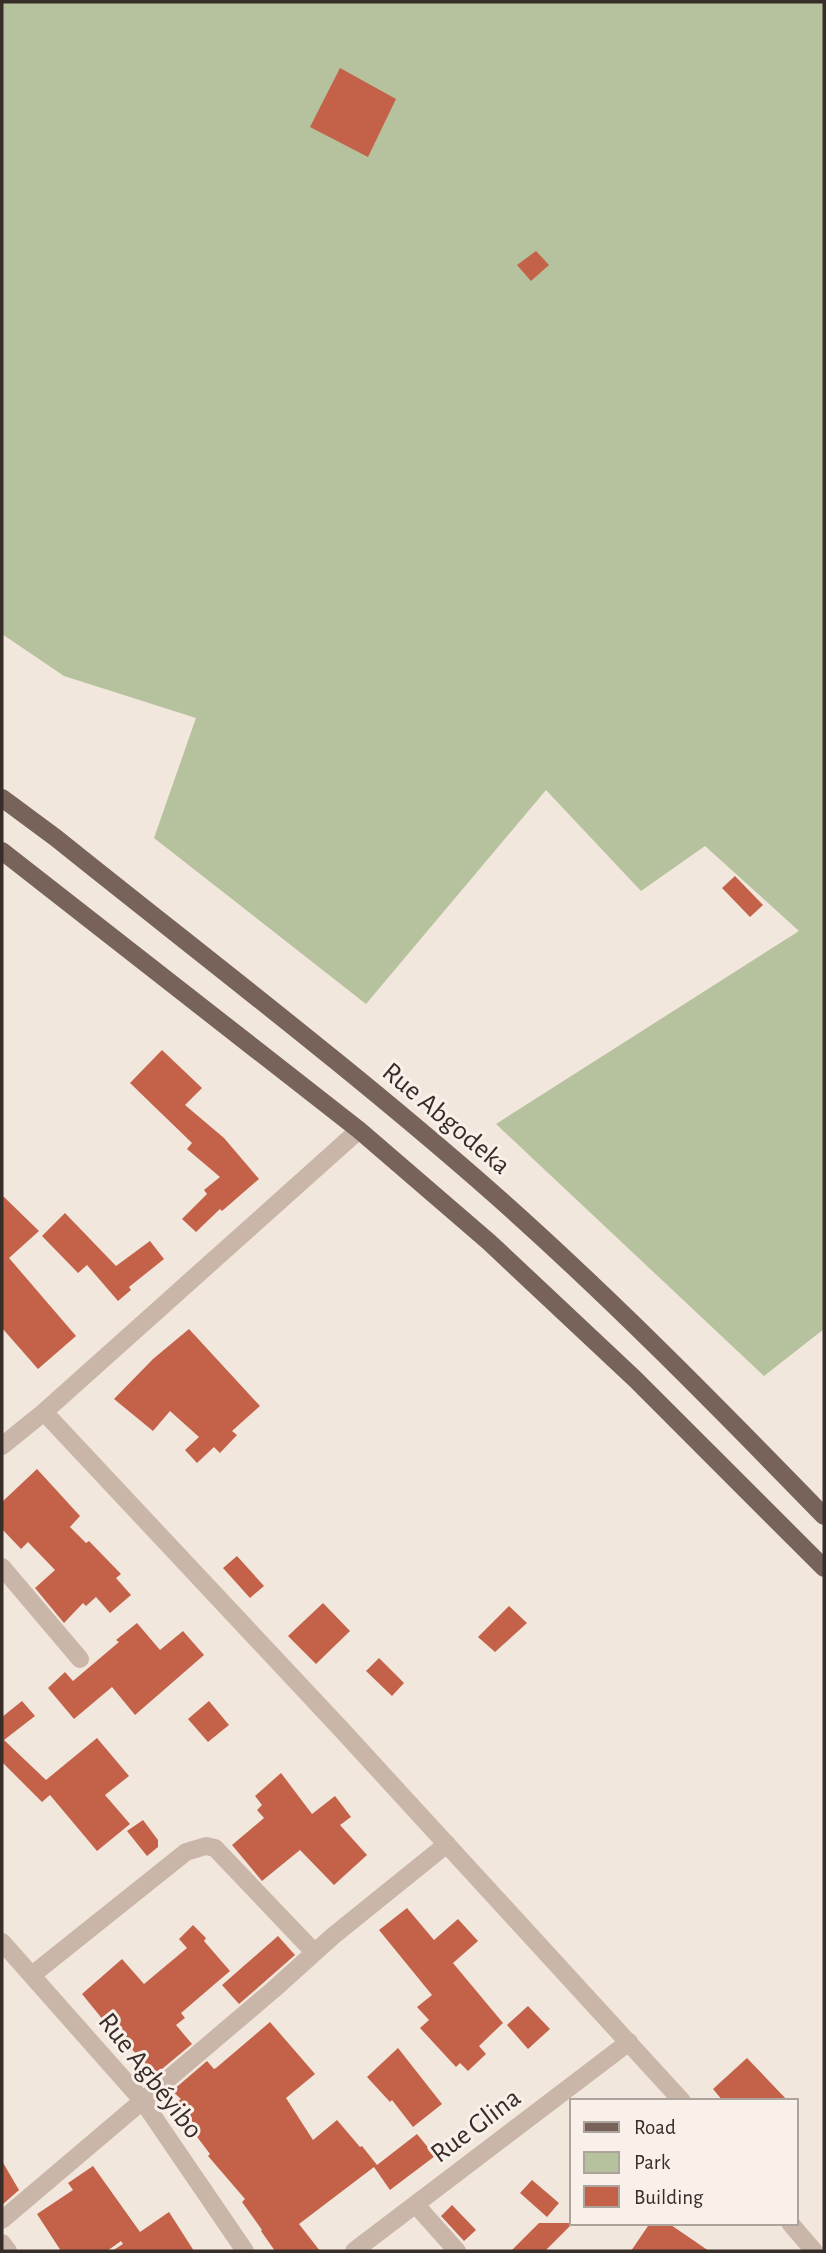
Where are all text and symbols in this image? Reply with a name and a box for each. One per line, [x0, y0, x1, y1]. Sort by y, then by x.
street label: Rue Abgodeka [377, 1058, 515, 1180]
street label: Rue Agbéyibo [93, 2008, 207, 2144]
street label: Rue Glina [426, 2083, 526, 2169]
legend [570, 2099, 798, 2225]
text: Road [634, 2117, 676, 2138]
text: Park [634, 2152, 671, 2173]
text: Building [634, 2187, 704, 2208]

